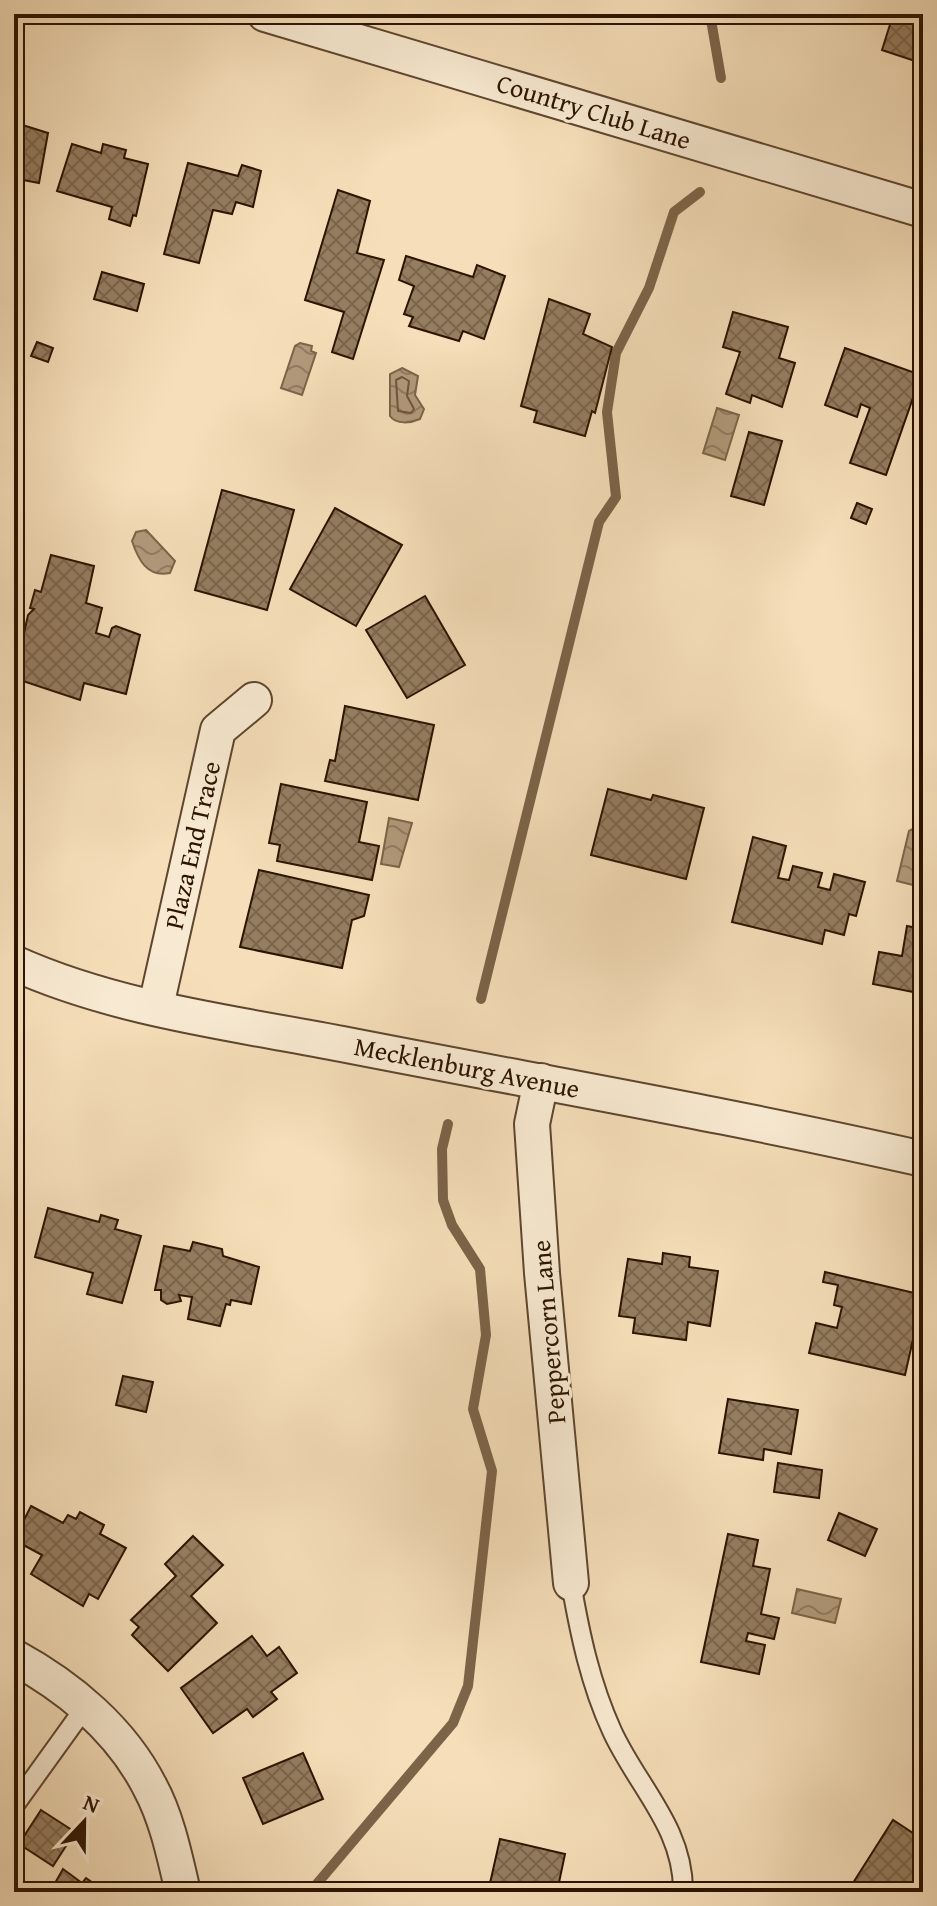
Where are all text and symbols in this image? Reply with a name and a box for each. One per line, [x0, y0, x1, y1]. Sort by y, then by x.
street label: Country Club Lane [492, 63, 696, 159]
street label: Plaza End Trace [154, 757, 230, 933]
street label: Mecklenburg Avenue [351, 1026, 583, 1108]
street label: Peppercorn Lane [521, 1238, 575, 1426]
north arrow [44, 1782, 124, 1862]
text: N [79, 1786, 105, 1821]

